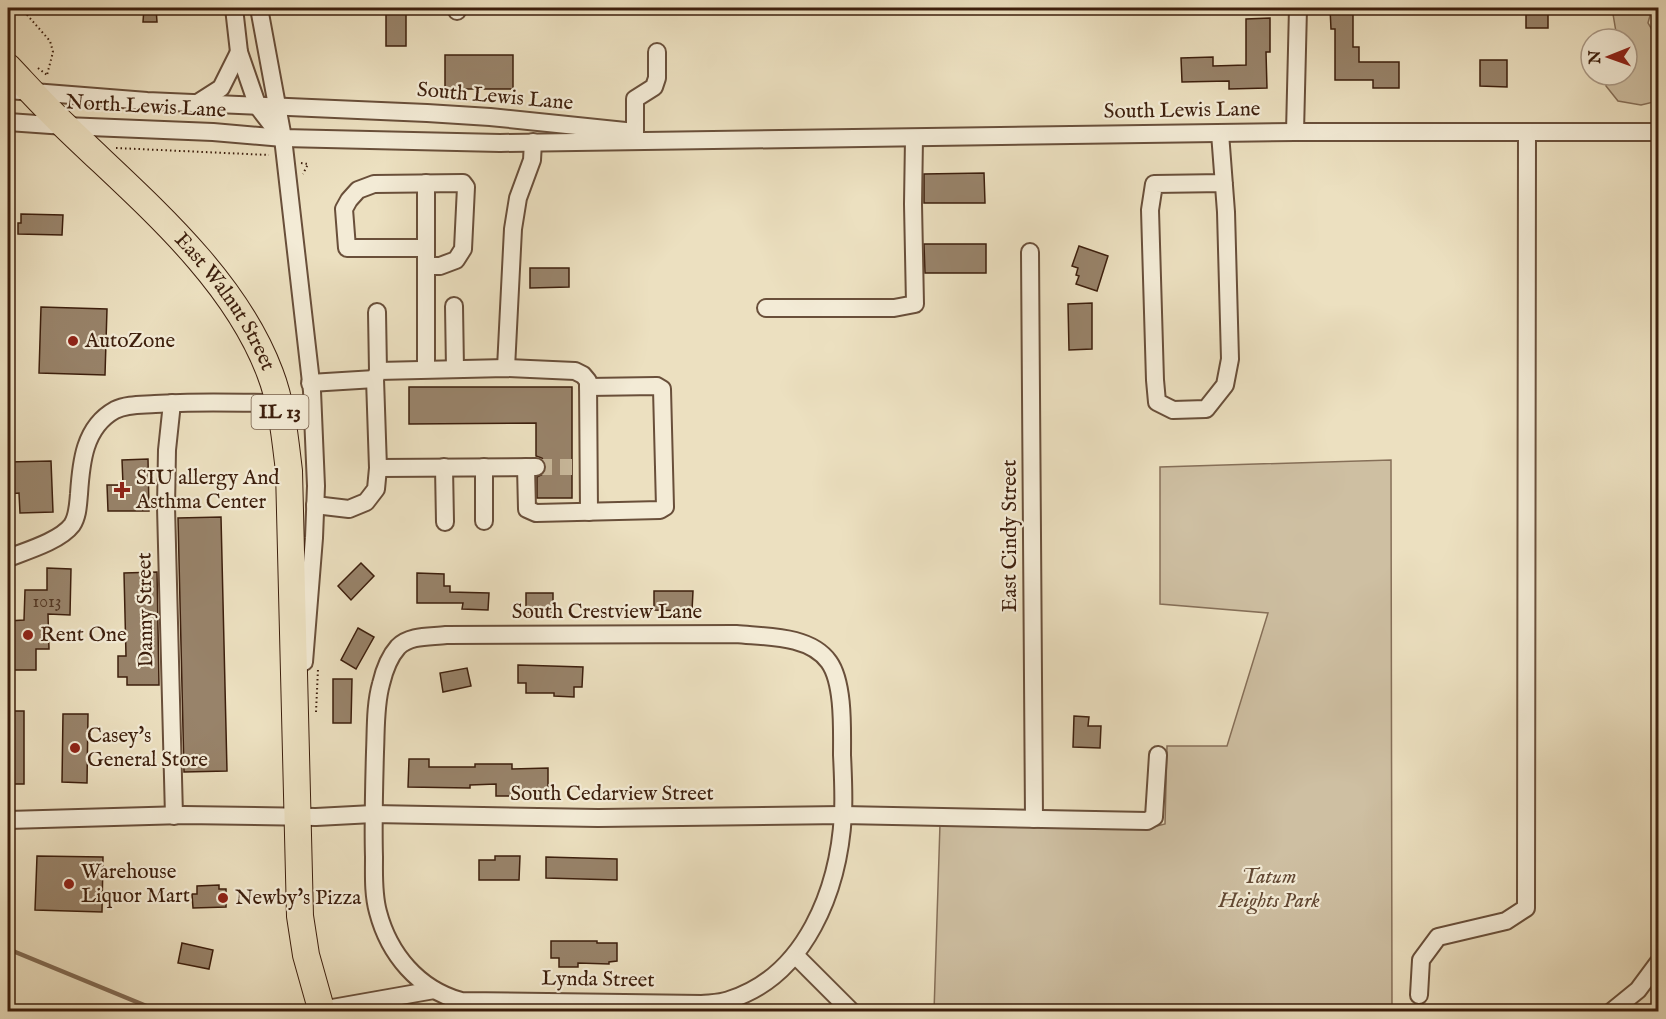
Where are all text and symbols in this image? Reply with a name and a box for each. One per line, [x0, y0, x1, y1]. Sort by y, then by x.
north arrow [1579, 27, 1639, 87]
text: N [1586, 50, 1606, 65]
street label: South Lewis Lane [416, 77, 575, 117]
street label: North Lewis Lane [65, 89, 227, 125]
street label: South Lewis Lane [1103, 96, 1261, 126]
street label: East Walnut Street [168, 227, 281, 375]
place label: AutoZone [84, 328, 176, 355]
marker: AutoZone [66, 334, 80, 348]
road number: IL 13 [252, 395, 308, 429]
street label: East Cindy Street [997, 460, 1024, 612]
place label: SIU allergy And Asthma Center [135, 465, 280, 516]
marker: SIU allergy And Asthma Center [113, 481, 131, 499]
street label: Danny Street [131, 552, 161, 668]
house number: 1013 [33, 591, 61, 614]
street label: South Crestview Lane [512, 599, 703, 626]
place label: Rent One [40, 622, 127, 649]
marker: Rent One [21, 628, 35, 642]
place label: Casey's General Store [87, 723, 208, 774]
marker: Casey's General Store [68, 741, 82, 755]
street label: South Cedarview Street [510, 781, 714, 808]
place label: Warehouse Liquor Mart [81, 859, 190, 910]
park label: Tatum Heights Park [1217, 864, 1320, 915]
marker: Warehouse Liquor Mart [62, 877, 76, 891]
place label: Newby's Pizza [235, 885, 362, 912]
marker: Newby's Pizza [216, 891, 230, 905]
street label: Lynda Street [541, 966, 655, 994]

